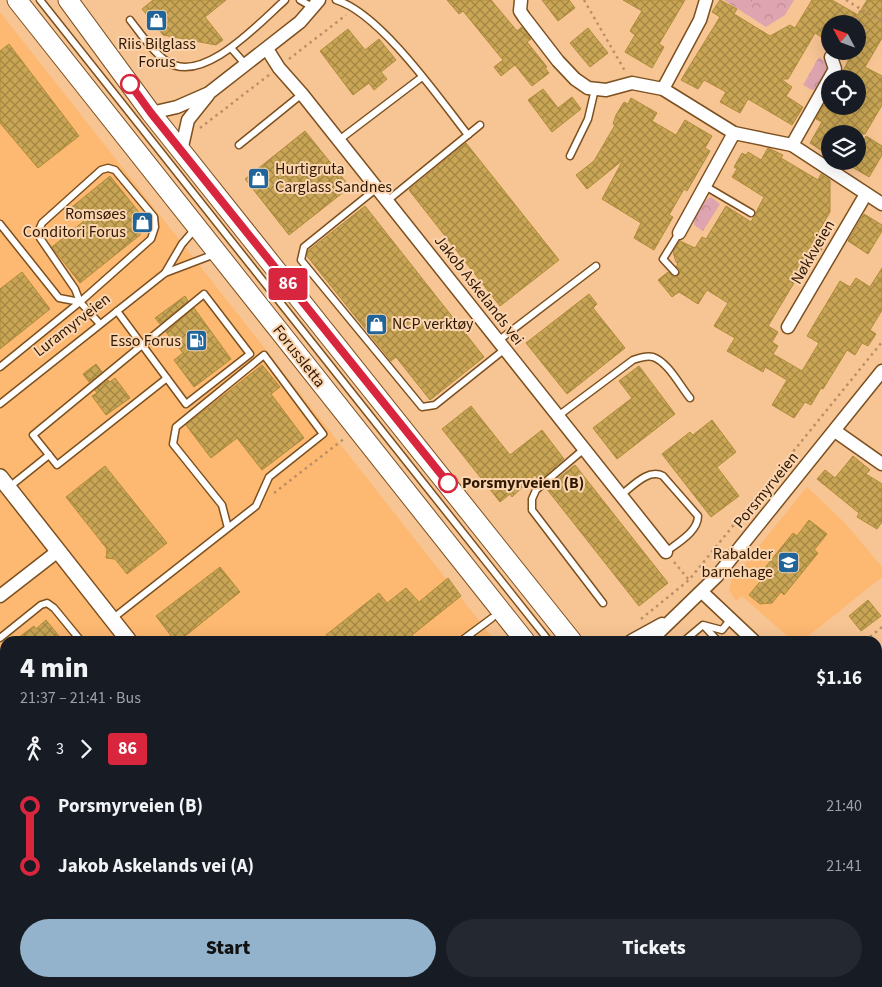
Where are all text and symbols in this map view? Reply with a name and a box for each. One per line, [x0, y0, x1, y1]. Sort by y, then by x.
shop icon: Riis Bilglass Forus [145, 8, 169, 32]
north arrow [821, 15, 866, 60]
map controls [821, 15, 866, 170]
place label: Riis Bilglass Forus [118, 33, 196, 73]
button: locate [821, 70, 866, 115]
unlabelled marker [120, 74, 140, 94]
button: layers [821, 125, 866, 170]
place label: Hurtigruta Carglass Sandnes [275, 158, 392, 198]
shop icon: Hurtigruta Carglass Sandnes [247, 166, 271, 190]
place label: Romsøes Conditori Forus [23, 203, 126, 243]
shop icon: Romsøes Conditori Forus [130, 211, 154, 235]
street label: Nøkkveien [786, 216, 840, 288]
street label: Jakob Askelands vei [429, 230, 529, 350]
line badge: 86 [266, 268, 310, 300]
text: 86 [278, 271, 298, 296]
street label: Luramyrveien [29, 288, 115, 362]
shop icon: NCP verktøy [364, 312, 388, 336]
place label: NCP verktøy [392, 313, 474, 335]
street label: Forussletta [268, 320, 330, 392]
fuel station icon: Esso Forus [185, 329, 209, 353]
place label: Esso Forus [110, 330, 181, 352]
street label: Porsmyrveien [728, 447, 804, 533]
place label: Porsmyrveien (B) [462, 472, 584, 494]
marker: Porsmyrveien (B) [438, 473, 458, 493]
place label: Rabalder barnehage [702, 543, 773, 583]
school or university icon: Rabalder barnehage [777, 551, 801, 575]
text: 4 min [20, 648, 89, 688]
text: $1.16 [816, 665, 862, 692]
text: 21:37 – 21:41 · Bus [20, 687, 141, 709]
icon: walk [20, 735, 48, 763]
icon: forward [72, 735, 100, 763]
text: 86 [118, 736, 137, 761]
text: 3 [56, 738, 64, 760]
text: Porsmyrveien (B) [58, 793, 203, 820]
text: 21:40 [826, 795, 862, 817]
text: Jakob Askelands vei (A) [58, 853, 254, 880]
text: 21:41 [826, 855, 862, 877]
button: Start [20, 919, 436, 977]
button: Tickets [446, 919, 862, 977]

